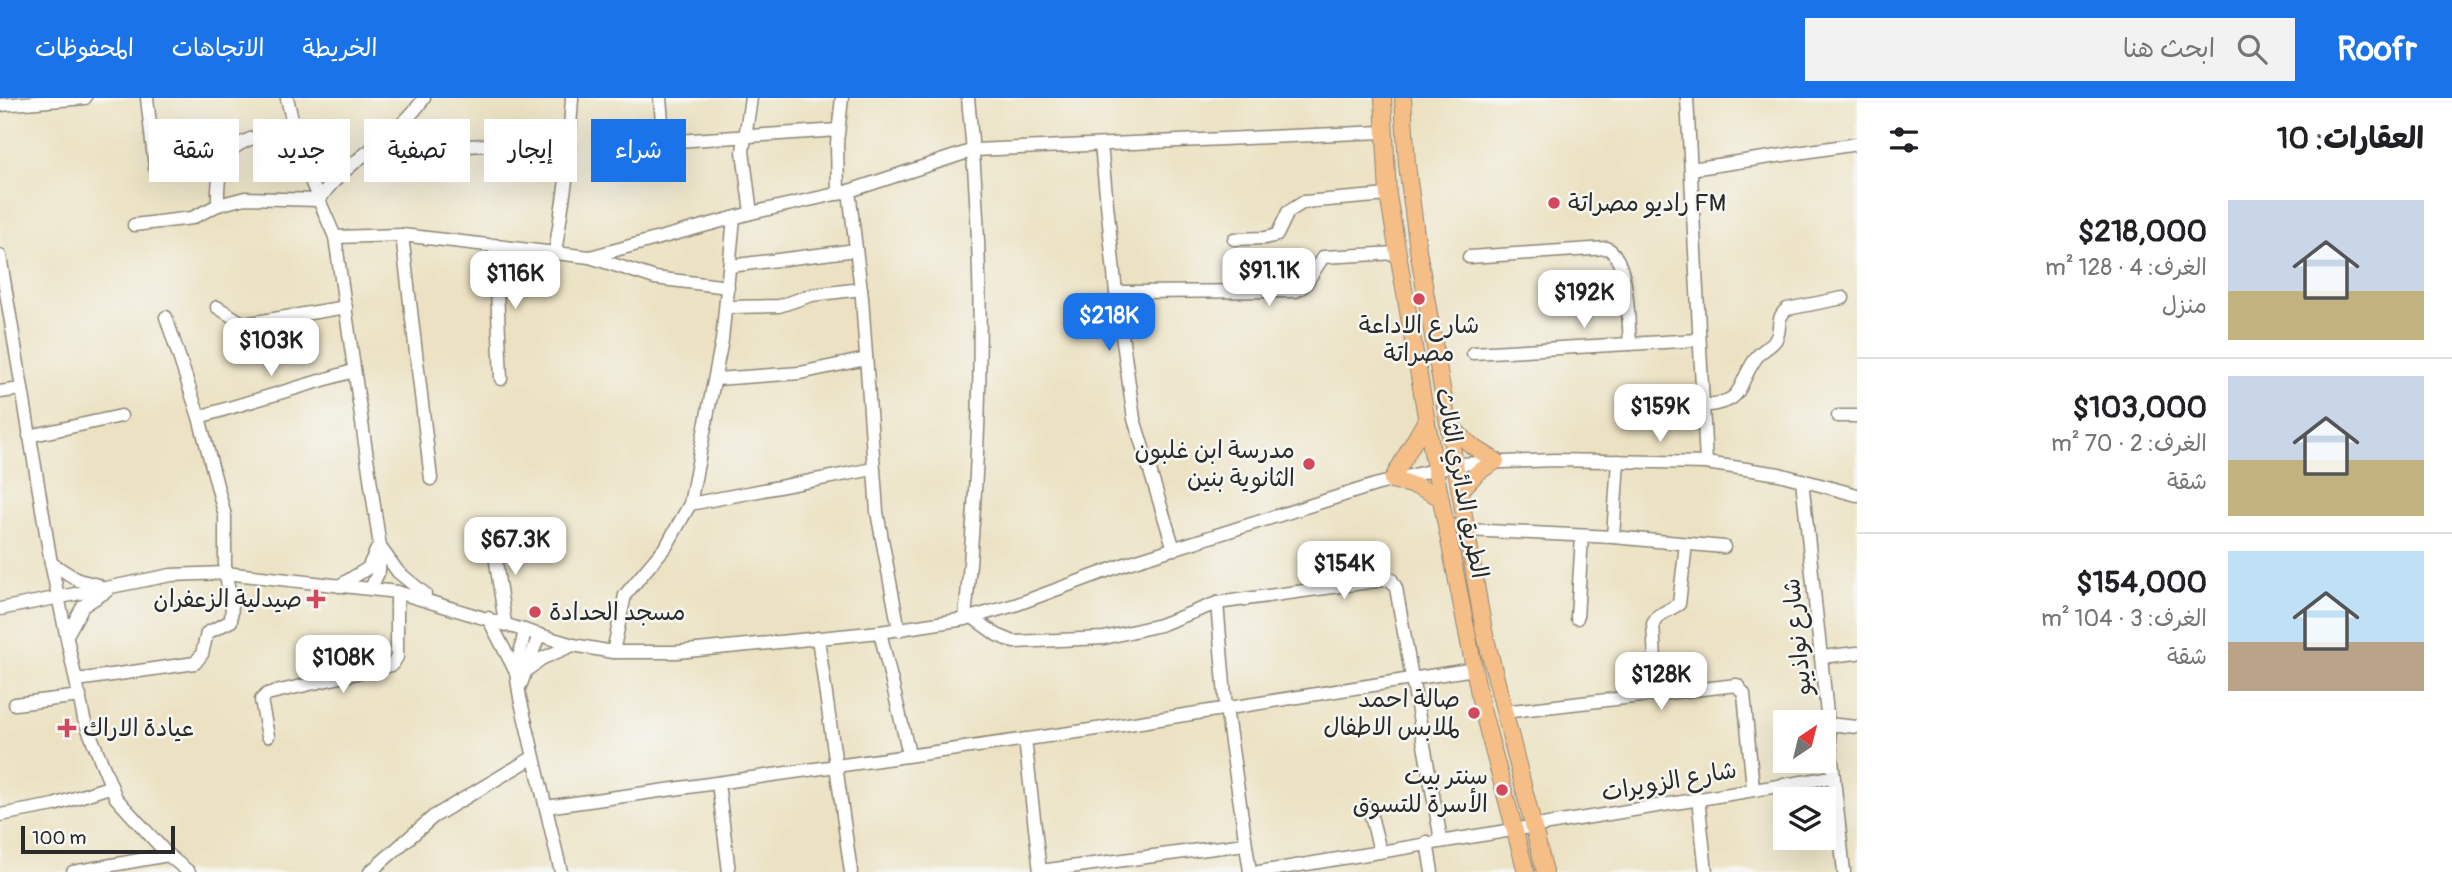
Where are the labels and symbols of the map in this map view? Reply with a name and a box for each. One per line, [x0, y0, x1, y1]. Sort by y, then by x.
place label: راديو مصراتة FM [1568, 189, 1726, 218]
marker: راديو مصراتة FM [1546, 195, 1562, 211]
pin: $91.1K [1212, 248, 1326, 308]
pin: $116K [466, 252, 564, 311]
pin: $192K [1535, 271, 1633, 330]
marker: شارع الاداعة مصراتة [1411, 291, 1427, 307]
pin: $218K [1060, 294, 1158, 353]
place label: شارع الاداعة مصراتة [1359, 311, 1479, 368]
pin: $103K [222, 318, 320, 378]
pin: $159K [1611, 384, 1709, 444]
street label: الطريق الدائري الثالث [1427, 385, 1494, 581]
place label: مدرسة ابن غلبون الثانوية بنين [1135, 436, 1295, 494]
marker: مدرسة ابن غلبون الثانوية بنين [1301, 456, 1317, 472]
pin: $67.3K [458, 518, 572, 577]
pin: $154K [1295, 542, 1393, 601]
street label: شارع نواذيبو [1777, 577, 1820, 698]
place label: صيدلية الزعفران [153, 585, 302, 614]
marker: صيدلية الزعفران [308, 591, 324, 607]
place label: مسجد الحدادة [549, 598, 686, 627]
marker: مسجد الحدادة [527, 604, 543, 620]
pin: $108K [294, 636, 392, 695]
pin: $128K [1612, 652, 1710, 712]
place label: صالة احمد لملابس الاطفال [1323, 685, 1460, 742]
marker: صالة احمد لملابس الاطفال [1466, 705, 1482, 721]
north arrow [1773, 710, 1836, 774]
place label: عيادة الاراك [83, 714, 194, 743]
marker: عيادة الاراك [57, 718, 77, 738]
street label: شارع الزويرات [1599, 755, 1739, 810]
place label: سنتر بيت الأسرة للتسوق [1352, 762, 1488, 820]
marker: سنتر بيت الأسرة للتسوق [1494, 782, 1510, 798]
scale bar [21, 823, 175, 855]

